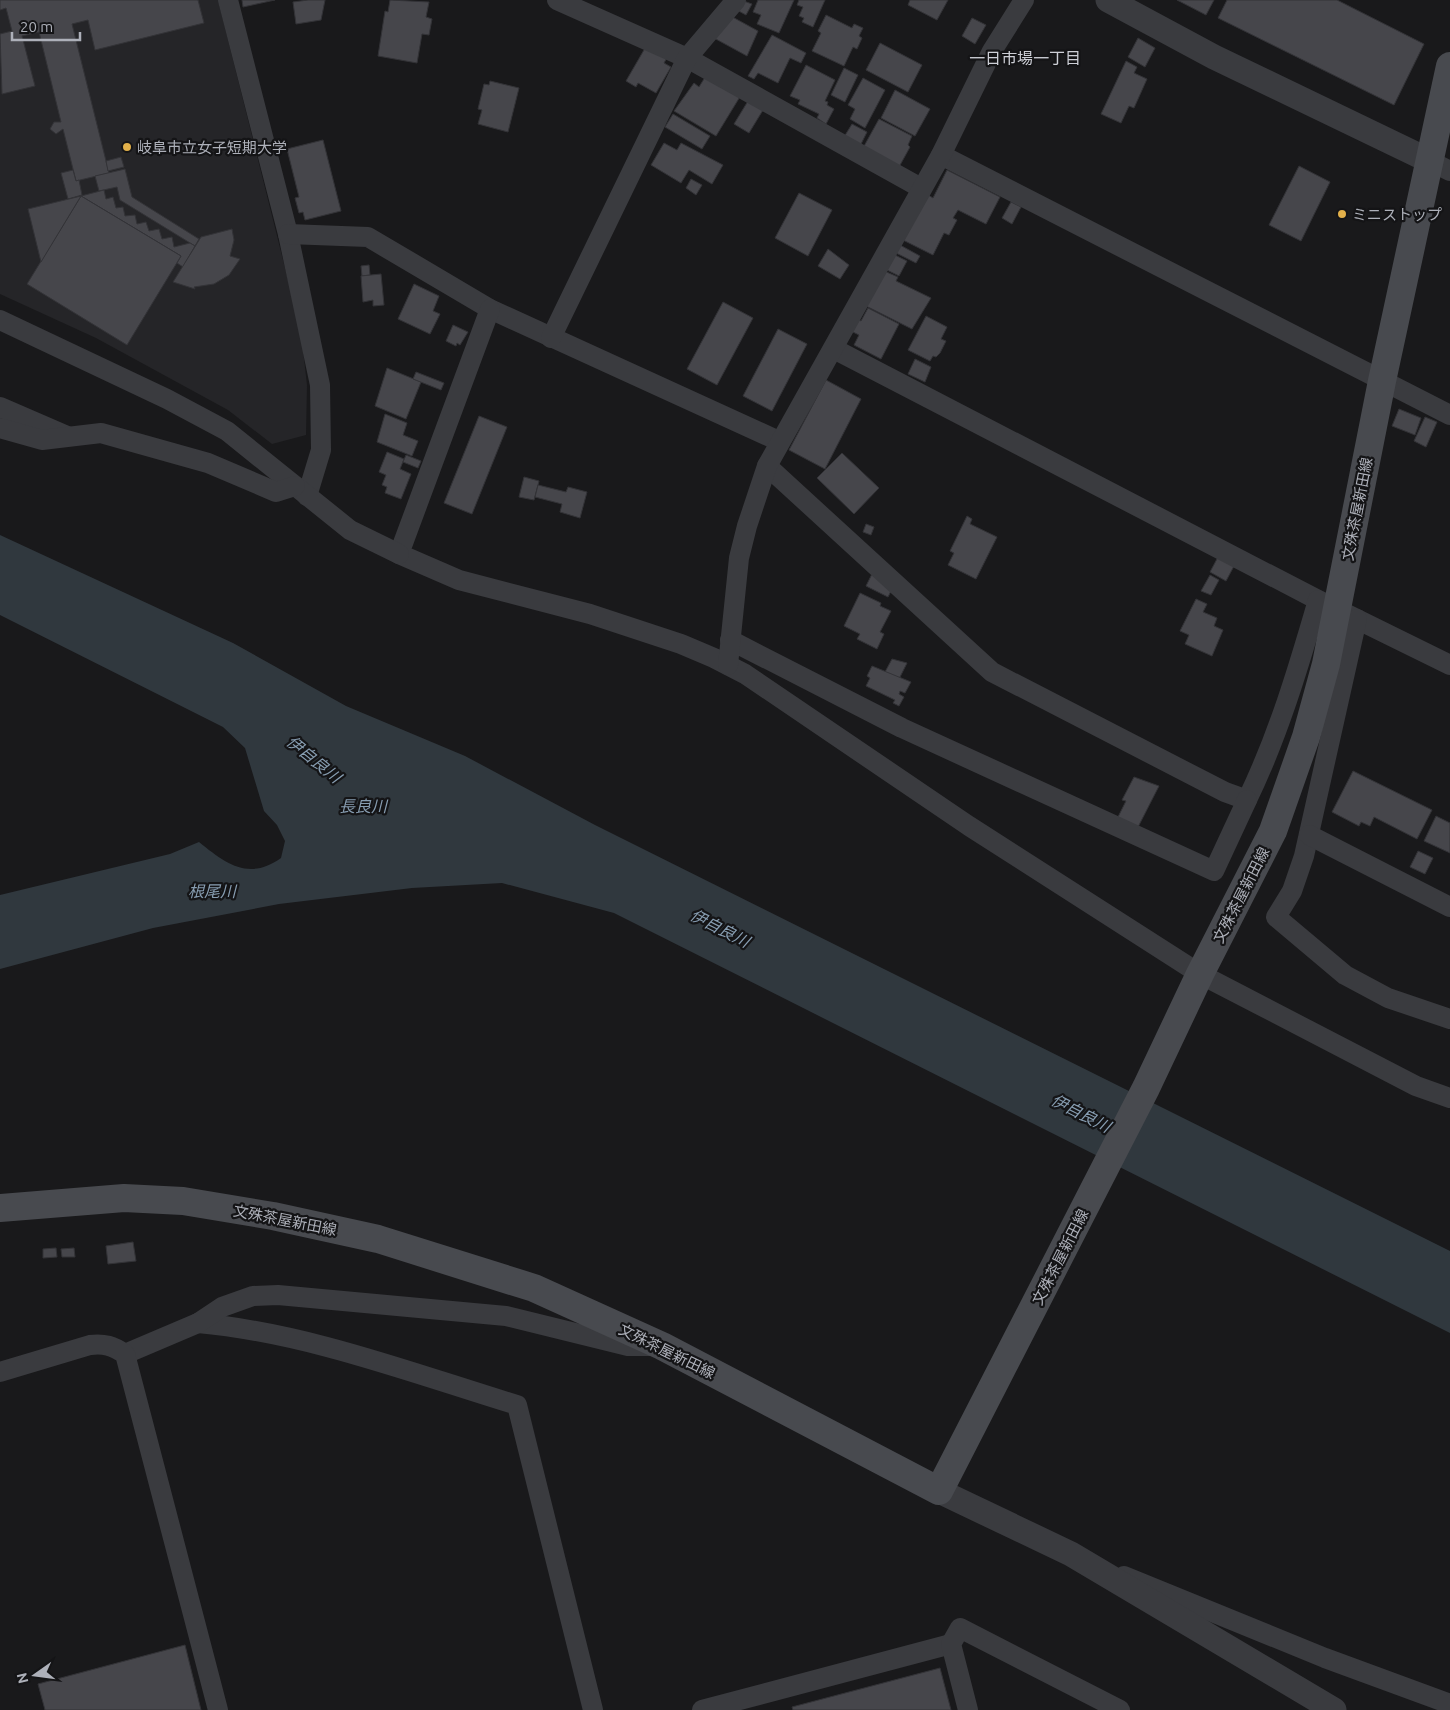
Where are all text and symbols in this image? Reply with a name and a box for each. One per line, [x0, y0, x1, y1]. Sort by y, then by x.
scale bar [12, 10, 80, 42]
text: 20 m [20, 18, 53, 35]
district label: 一日市場一丁目 [969, 49, 1081, 67]
place label: 岐阜市立女子短期大学 [137, 139, 287, 156]
marker: 岐阜市立女子短期大学 [121, 141, 133, 153]
place label: ミニストップ [1352, 206, 1442, 223]
marker: ミニストップ [1336, 208, 1348, 220]
street label: 文殊茶屋新田線 [1339, 456, 1375, 562]
water label: 伊自良川 [283, 732, 346, 787]
water label: 長良川 [339, 797, 389, 815]
street label: 文殊茶屋新田線 [1210, 844, 1272, 946]
water label: 根尾川 [188, 882, 238, 900]
water label: 伊自良川 [687, 905, 754, 951]
water label: 伊自良川 [1048, 1090, 1115, 1136]
street label: 文殊茶屋新田線 [232, 1202, 338, 1238]
street label: 文殊茶屋新田線 [1029, 1206, 1091, 1308]
street label: 文殊茶屋新田線 [616, 1320, 718, 1382]
north arrow [10, 1650, 60, 1700]
text: N [13, 1671, 31, 1685]

